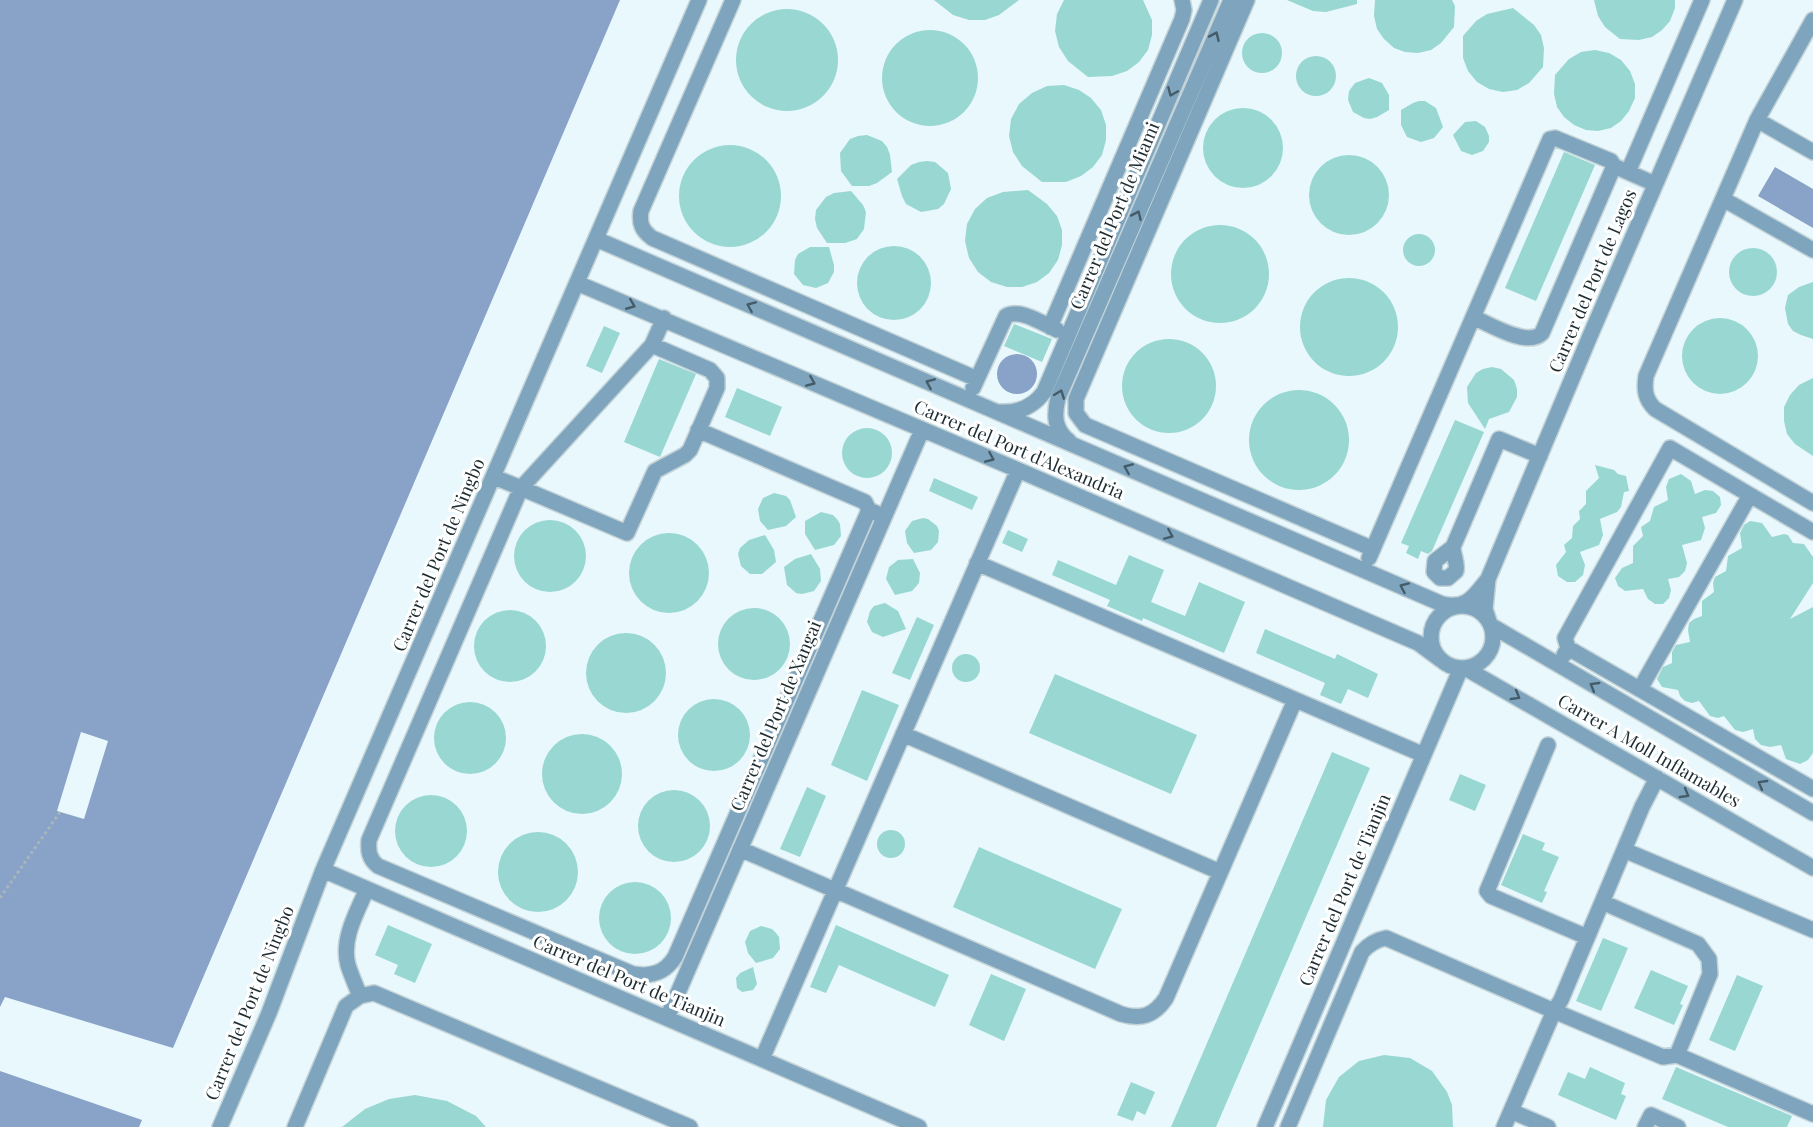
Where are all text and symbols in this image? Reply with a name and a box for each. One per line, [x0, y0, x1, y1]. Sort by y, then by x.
one-way arrow [1208, 32, 1220, 43]
one-way arrow [1167, 86, 1179, 97]
street label: Carrer del Port de Miami [1064, 118, 1164, 313]
street label: Carrer del Port de Lagos [1543, 185, 1642, 376]
one-way arrow [1129, 210, 1141, 221]
one-way arrow [625, 298, 636, 310]
one-way arrow [746, 301, 757, 313]
one-way arrow [804, 374, 815, 386]
one-way arrow [925, 378, 936, 390]
one-way arrow [1053, 390, 1066, 400]
street label: Carrer del Port d'Alexandria [911, 394, 1128, 504]
one-way arrow [983, 451, 994, 463]
street label: Carrer del Port de Ningbo [386, 454, 490, 655]
one-way arrow [1124, 463, 1135, 475]
one-way arrow [1163, 528, 1174, 540]
one-way arrow [1399, 582, 1410, 594]
street label: Carrer del Port de Xangai [724, 617, 826, 814]
one-way arrow [1590, 682, 1600, 693]
street label: Carrer A Moll Inflamables [1554, 688, 1745, 812]
one-way arrow [1510, 689, 1521, 701]
one-way arrow [1758, 780, 1768, 791]
one-way arrow [1679, 787, 1689, 798]
street label: Carrer del Port de Tianjin [1293, 790, 1396, 989]
street label: Carrer del Port de Ningbo [199, 902, 299, 1104]
street label: Carrer del Port de Tianjin [530, 929, 729, 1032]

